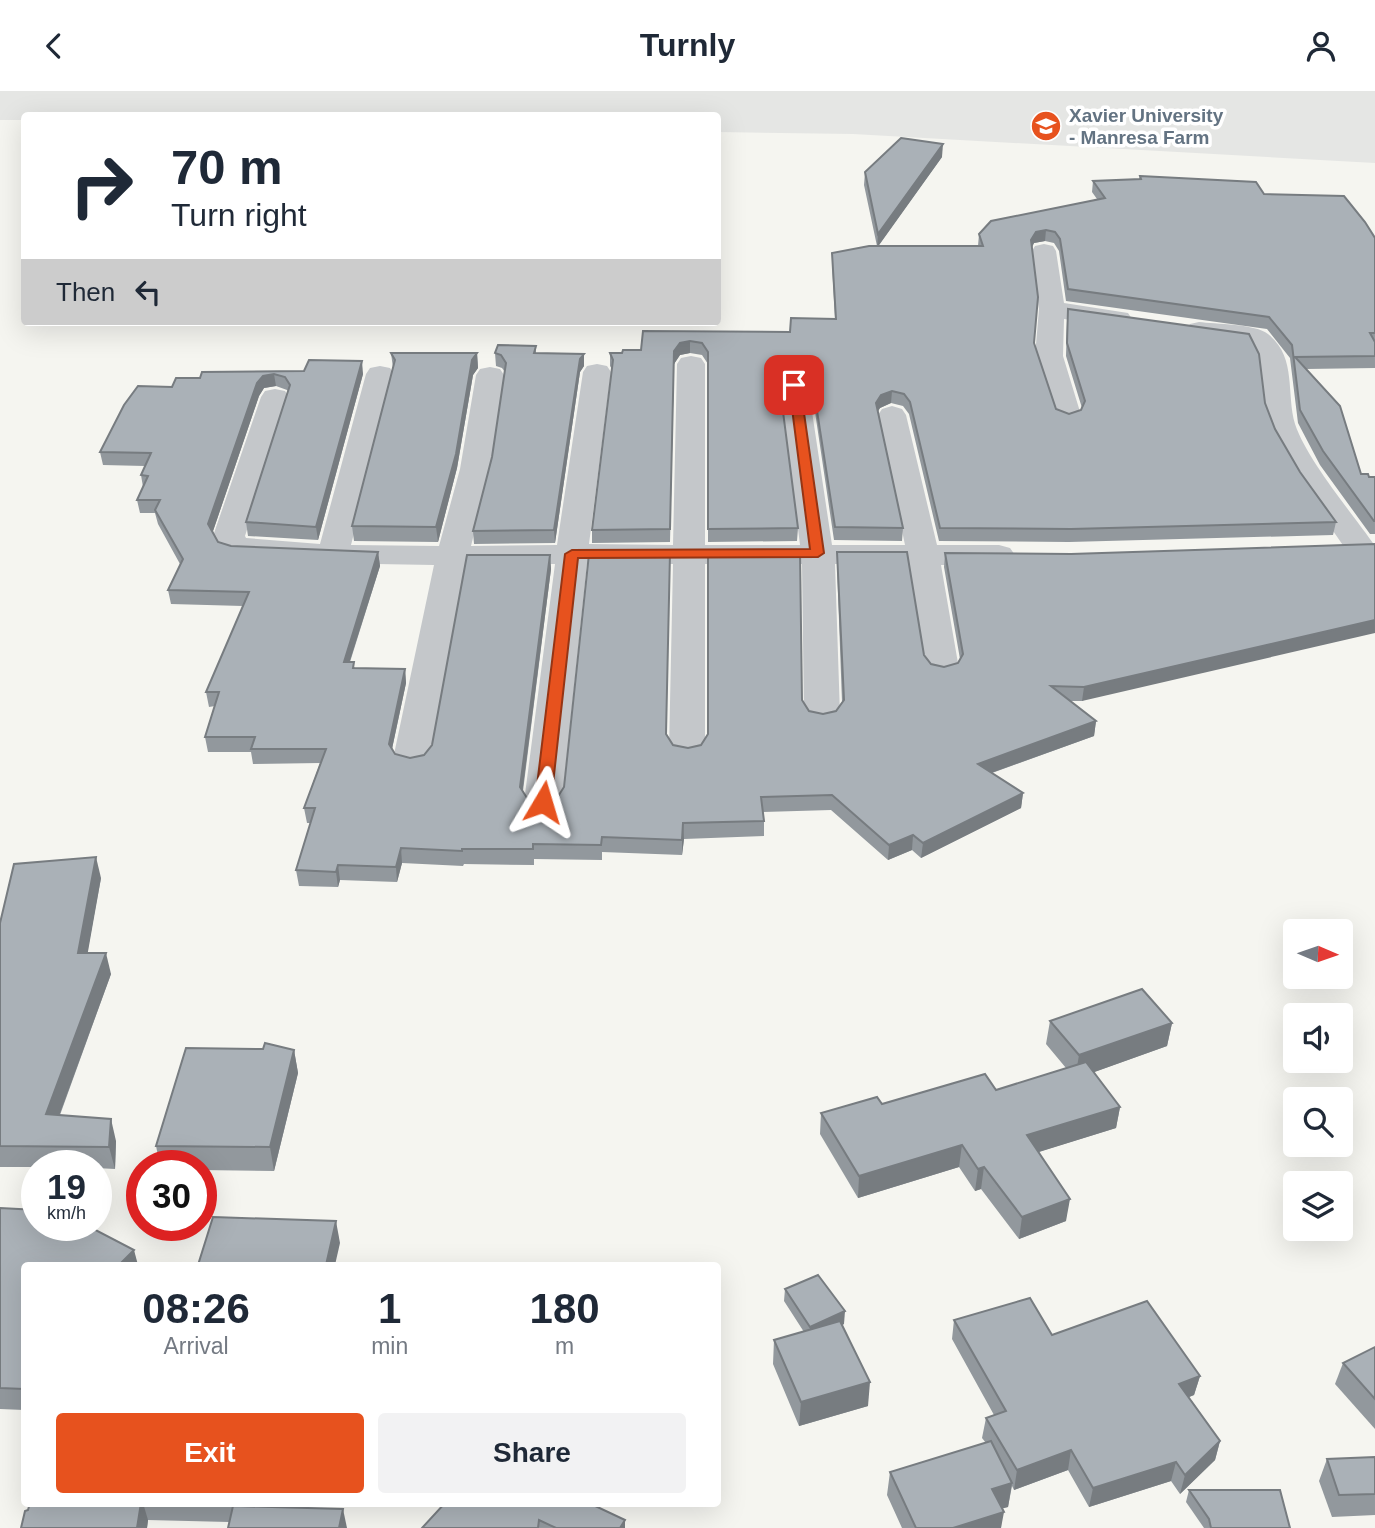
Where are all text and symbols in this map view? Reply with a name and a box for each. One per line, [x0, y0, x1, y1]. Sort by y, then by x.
icon: back [35, 27, 73, 65]
text: Turnly [640, 27, 735, 63]
icon: person [1302, 27, 1340, 65]
place label: Xavier University - Manresa Farm [1069, 105, 1224, 148]
school or university icon: Xavier University - Manresa Farm [1029, 109, 1063, 143]
icon: right [56, 140, 147, 231]
text: 70 m [171, 140, 283, 194]
text: Turn right [171, 197, 307, 233]
icon: left [129, 273, 167, 311]
text: Then [56, 277, 115, 307]
pin [764, 355, 824, 415]
icon: arrive [775, 366, 813, 404]
position arrow [506, 765, 580, 839]
north arrow [1283, 919, 1353, 989]
map controls [1283, 919, 1353, 1241]
button: sound [1283, 1003, 1353, 1073]
button: search [1283, 1087, 1353, 1157]
speed limit sign: 30 [126, 1150, 217, 1241]
text: 19 [47, 1167, 86, 1206]
button: layers [1283, 1171, 1353, 1241]
text: km/h [47, 1203, 86, 1223]
text: 08:26 [142, 1285, 250, 1332]
text: 1 [378, 1285, 401, 1332]
text: 180 [530, 1285, 600, 1332]
text: Arrival [163, 1333, 229, 1359]
text: min [371, 1333, 408, 1359]
text: m [555, 1333, 574, 1359]
button: Exit [56, 1413, 364, 1493]
button: Share [378, 1413, 686, 1493]

